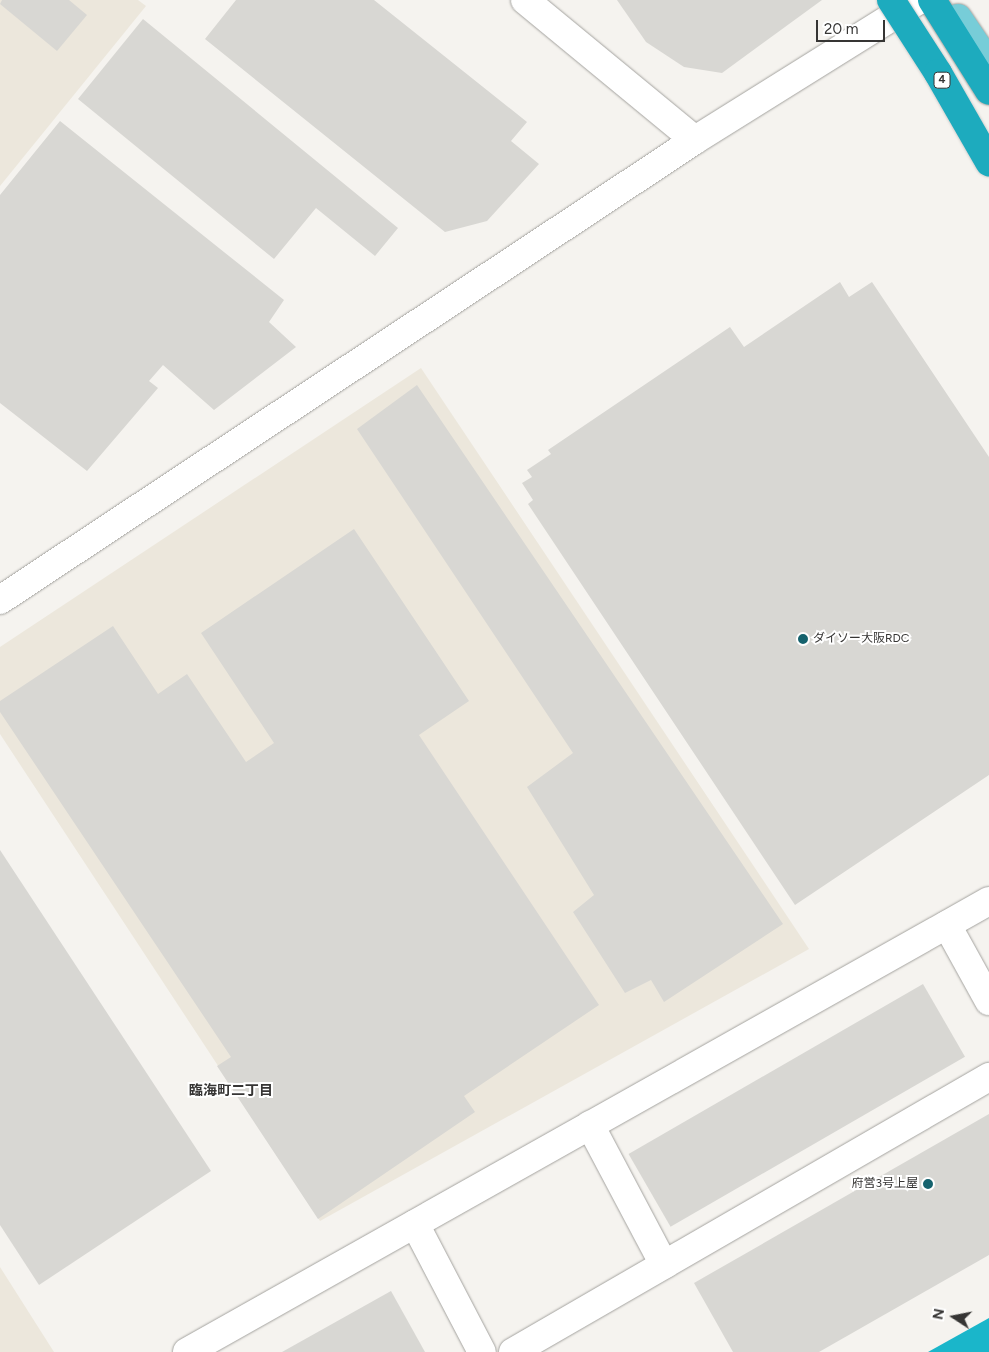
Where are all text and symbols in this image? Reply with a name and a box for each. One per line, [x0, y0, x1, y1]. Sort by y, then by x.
scale bar [819, 10, 888, 42]
text: 20 m [824, 20, 858, 38]
road number: 4 [933, 72, 951, 88]
place label: ダイソー大阪RDC [813, 632, 909, 646]
marker: ダイソー大阪RDC [797, 633, 809, 645]
district label: 臨海町二丁目 [189, 1083, 273, 1099]
place label: 府営3号上屋 [851, 1177, 918, 1191]
marker: 府営3号上屋 [922, 1178, 934, 1190]
north arrow [929, 1292, 979, 1342]
text: N [929, 1307, 948, 1321]

